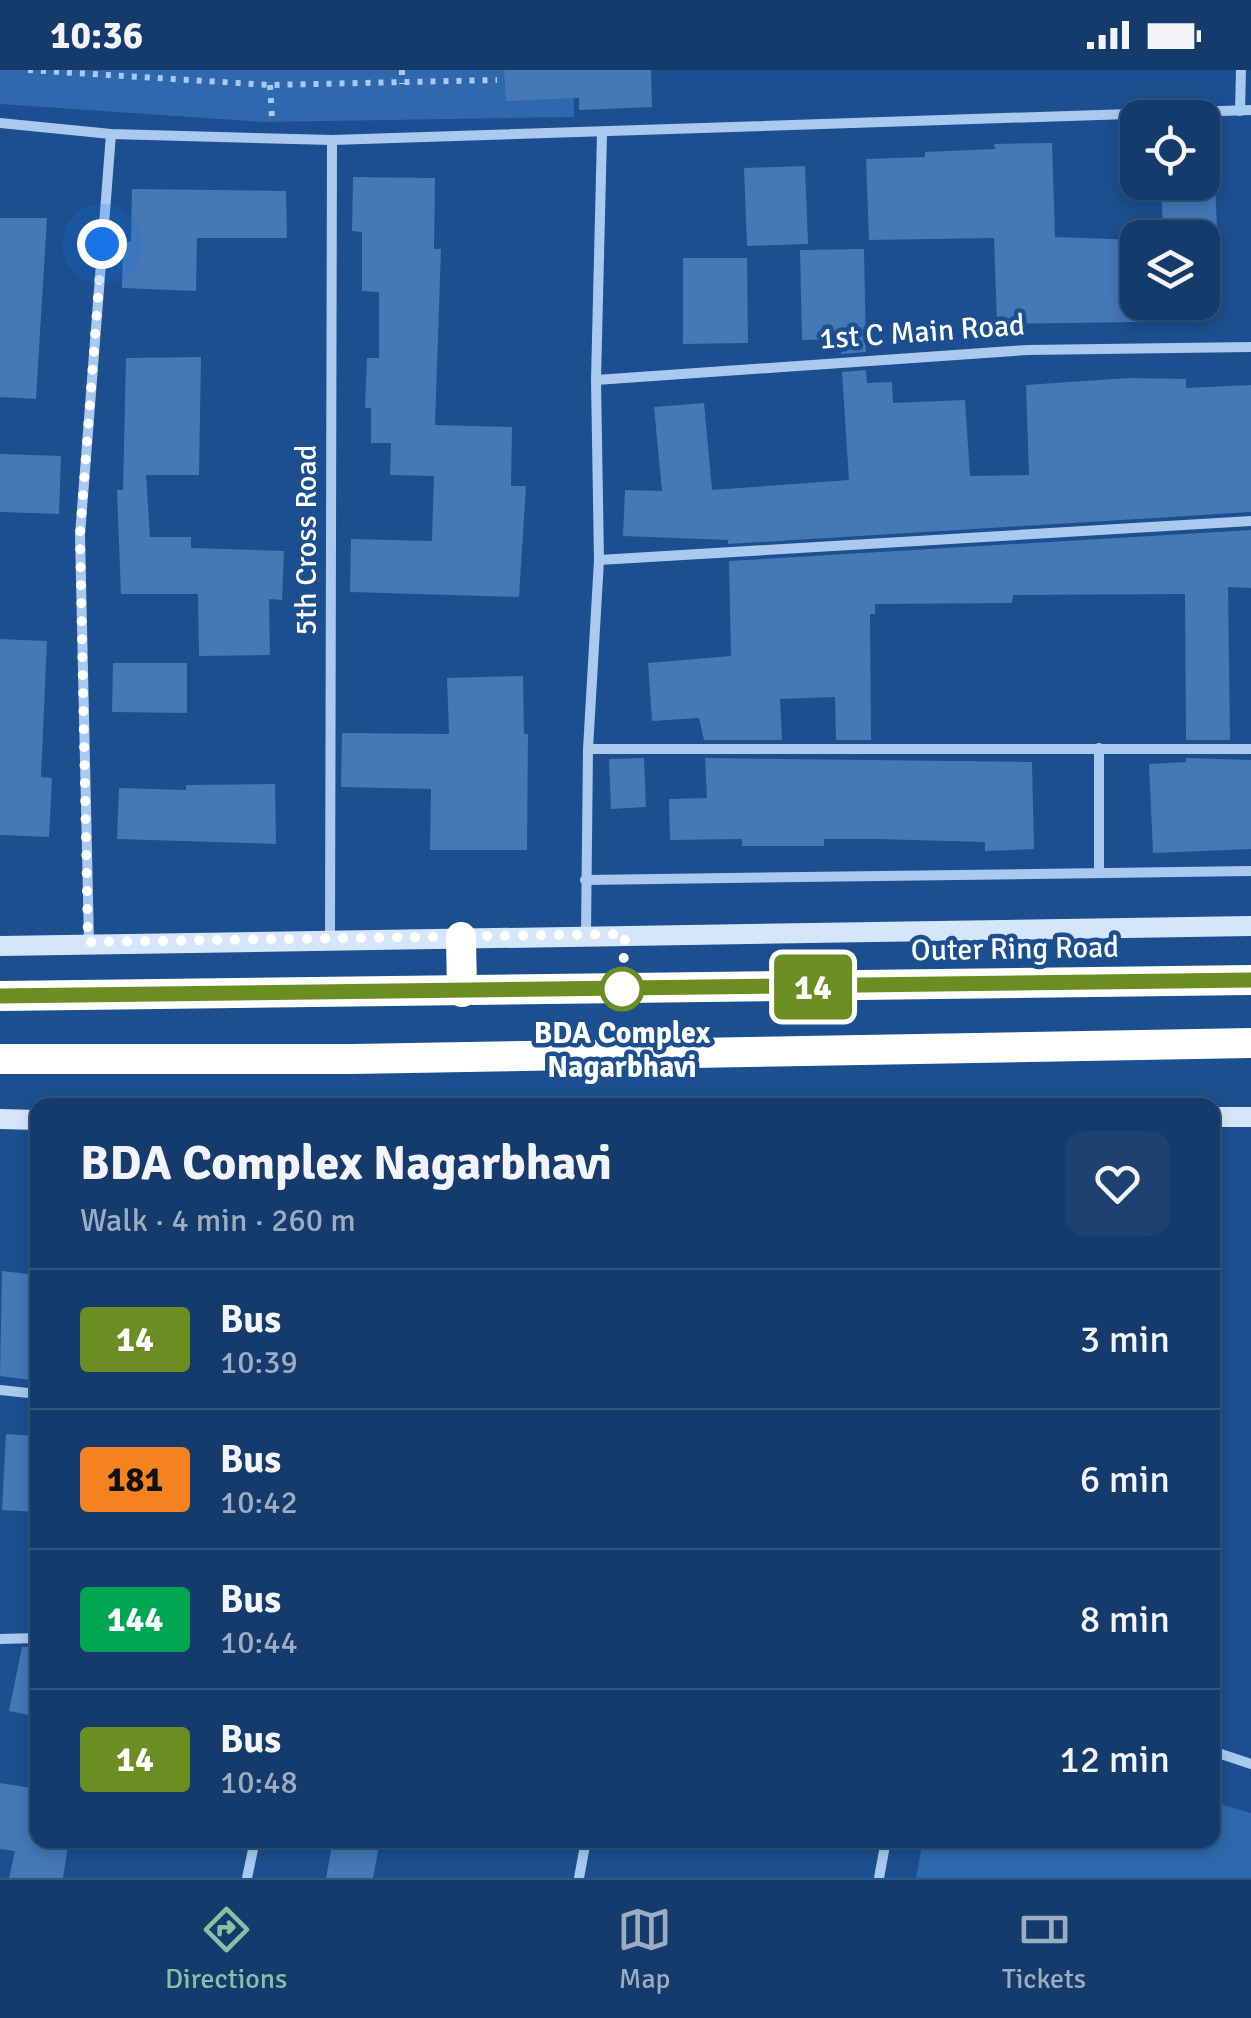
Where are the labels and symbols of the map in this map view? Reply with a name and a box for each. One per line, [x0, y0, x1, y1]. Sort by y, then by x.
your location [77, 219, 127, 269]
street label: 1st C Main Road [818, 306, 1026, 358]
street label: 5th Cross Road [288, 445, 325, 635]
street label: Outer Ring Road [911, 929, 1119, 969]
line badge: 14 [768, 954, 858, 1020]
marker: BDA Complex Nagarbhavi [601, 968, 643, 1010]
place label: BDA Complex Nagarbhavi [534, 1015, 711, 1086]

